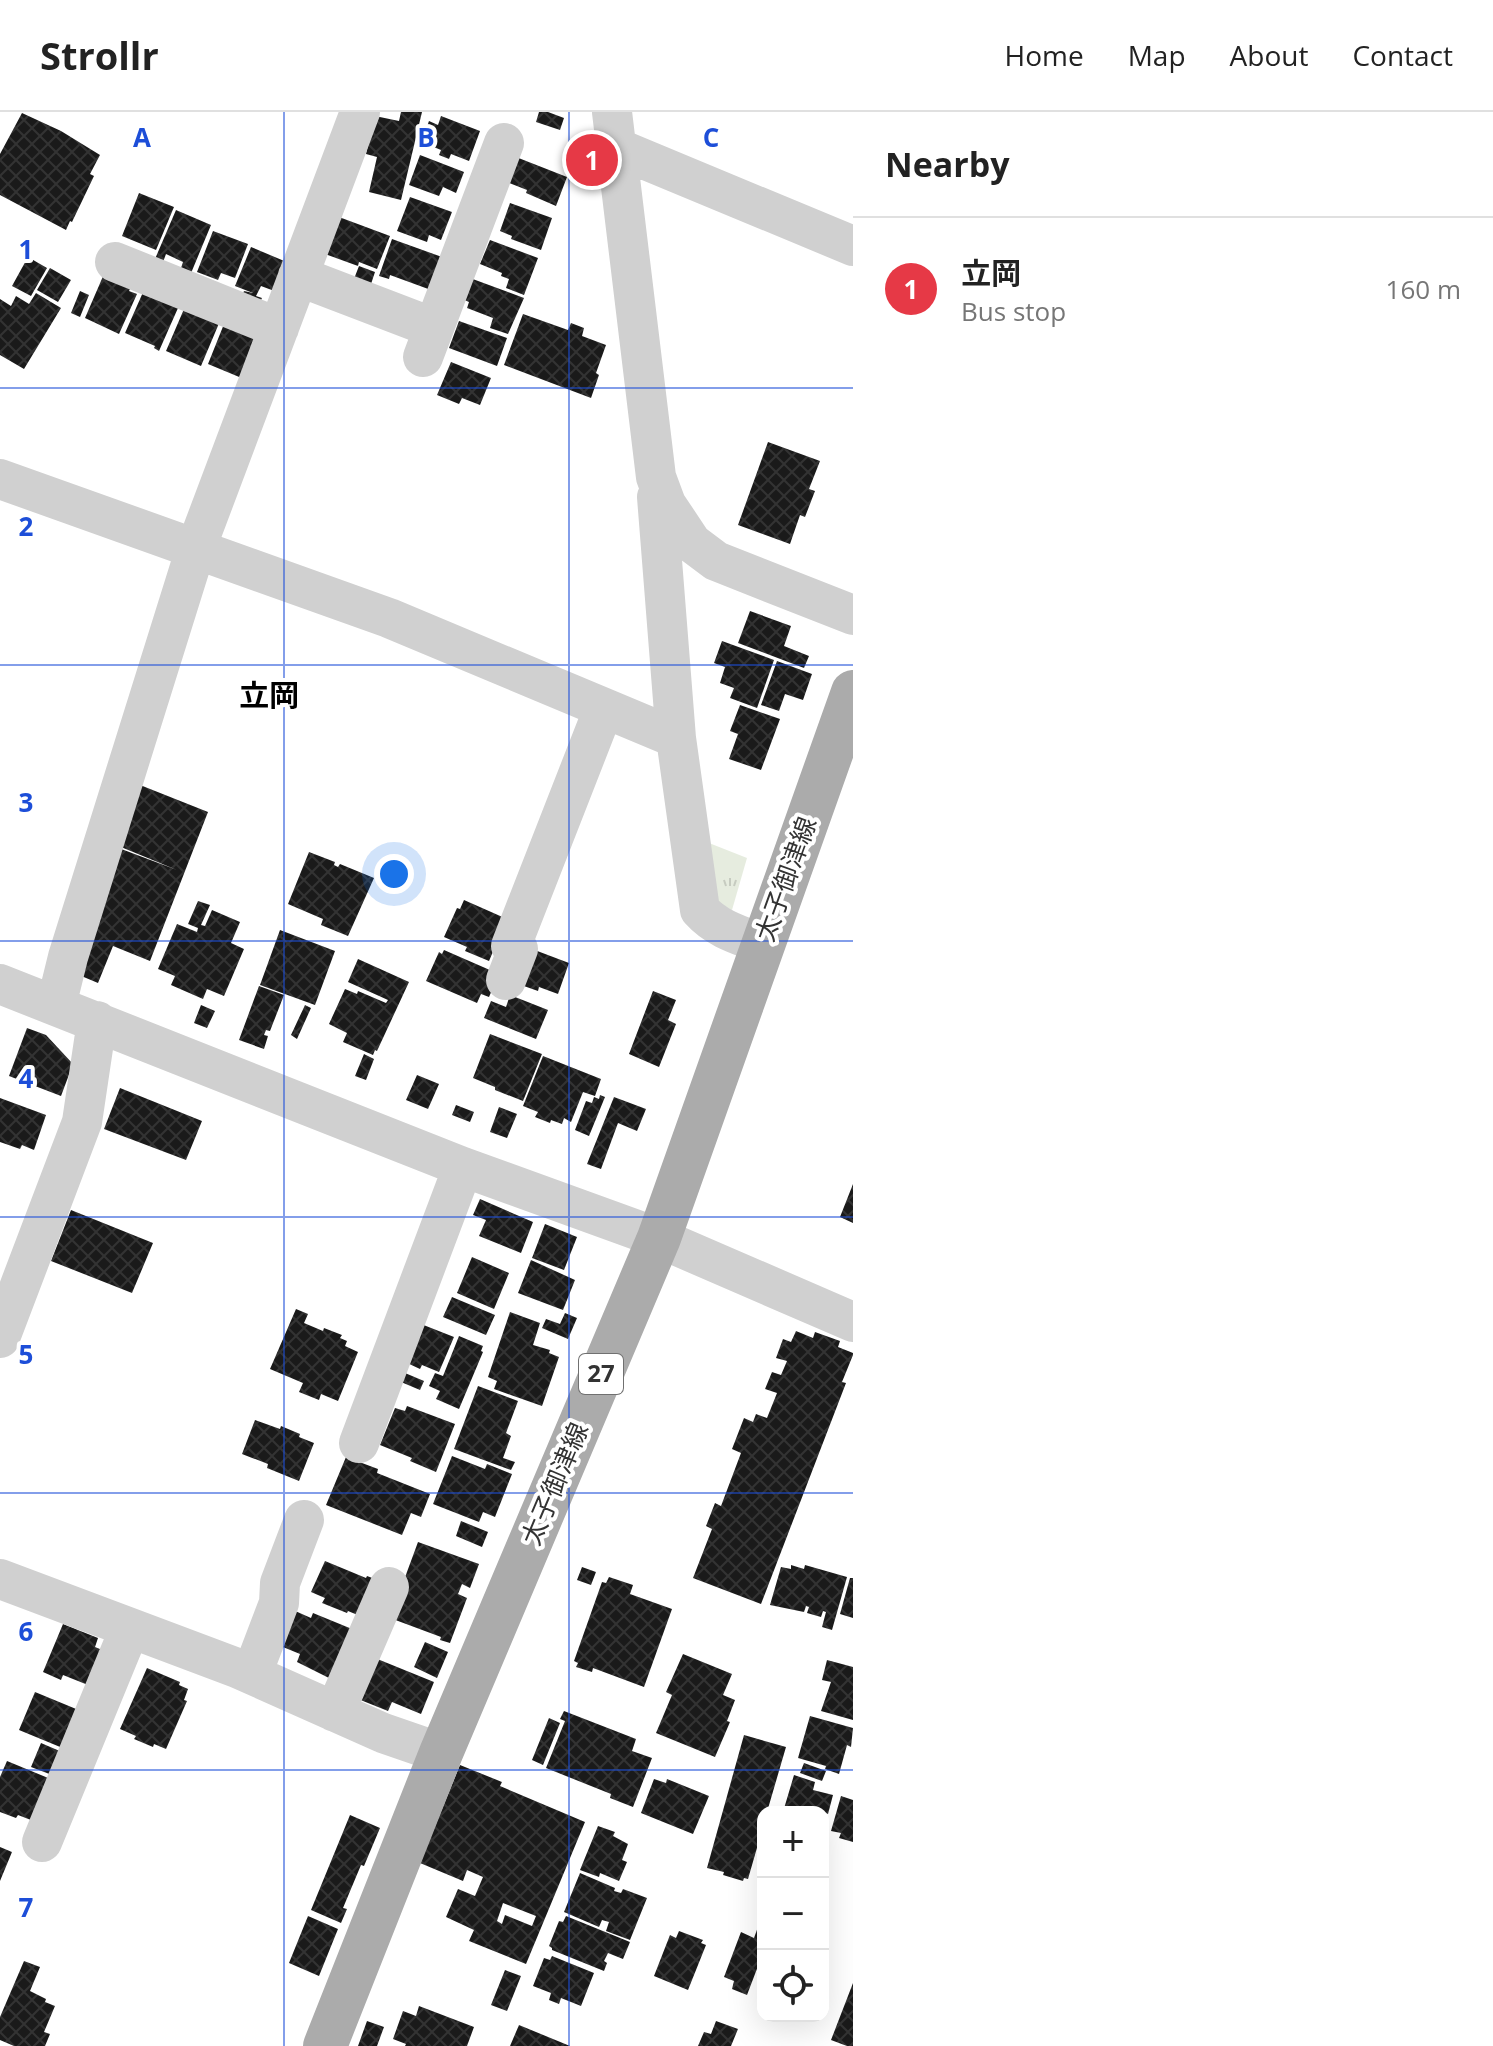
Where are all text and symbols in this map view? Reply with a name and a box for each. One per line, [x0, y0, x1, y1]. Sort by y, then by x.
text: Strollr [40, 29, 159, 81]
text: Home [1005, 36, 1084, 74]
text: Map [1128, 36, 1186, 74]
text: About [1230, 36, 1308, 74]
text: Contact [1352, 36, 1453, 74]
text: A [133, 119, 151, 155]
text: B [417, 119, 435, 155]
text: C [703, 119, 719, 155]
pin: 1 [566, 130, 618, 190]
text: Nearby [885, 141, 1010, 187]
text: 1 [19, 231, 33, 267]
text: 立岡 [961, 252, 1021, 293]
text: 1 [904, 271, 918, 307]
text: 160 m [1386, 271, 1461, 307]
text: Bus stop [961, 293, 1066, 329]
text: 2 [19, 508, 34, 544]
district label: 立岡 [239, 674, 299, 715]
text: 3 [19, 784, 33, 820]
street label: 太子御津線 [746, 811, 824, 946]
your location [374, 854, 414, 894]
text: 4 [19, 1060, 34, 1096]
text: 5 [19, 1336, 33, 1372]
road number: 27 [579, 1354, 623, 1394]
street label: 太子御津線 [512, 1417, 596, 1550]
text: 6 [19, 1613, 34, 1649]
map controls [757, 1806, 829, 2022]
button: + [757, 1806, 829, 1878]
button: − [757, 1878, 829, 1950]
text: 7 [19, 1889, 34, 1925]
button: locate [757, 1950, 829, 2022]

